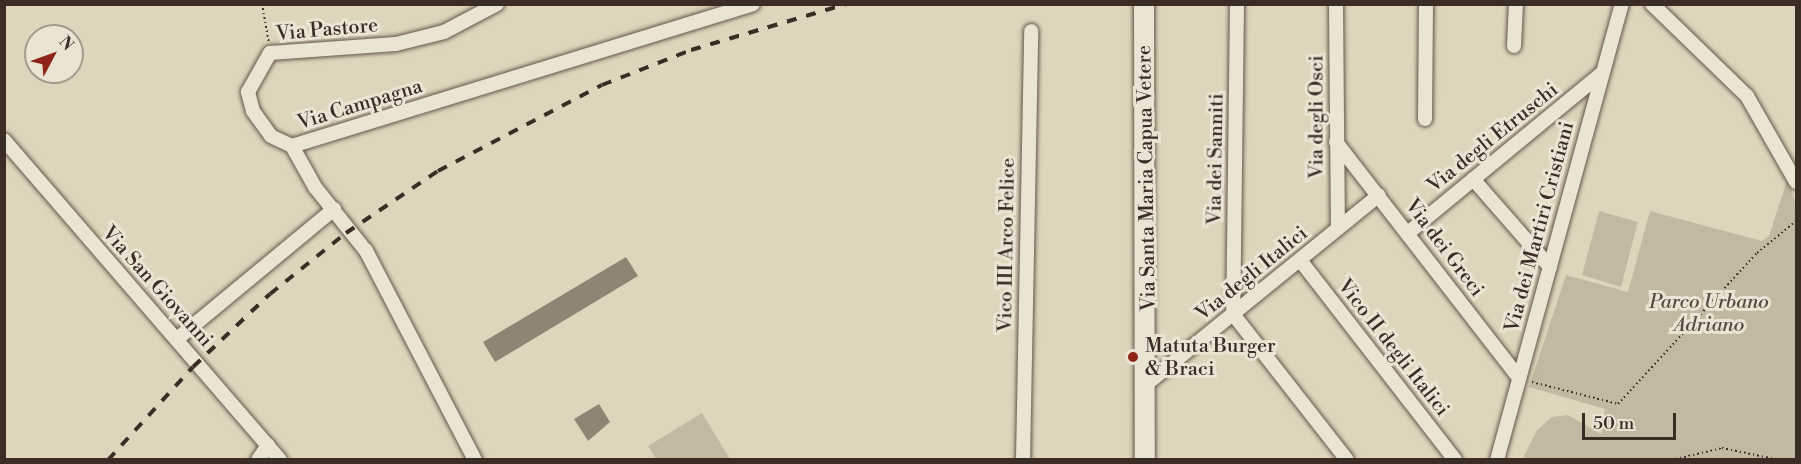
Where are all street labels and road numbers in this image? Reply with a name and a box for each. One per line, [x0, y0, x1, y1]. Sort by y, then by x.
street label: Via Pastore [275, 14, 379, 46]
street label: Via Santa Maria Capua Vetere [1133, 45, 1161, 311]
street label: Via degli Osci [1305, 55, 1329, 179]
street label: Via Campagna [295, 75, 425, 135]
street label: Via degli Etruschi [1423, 78, 1563, 198]
street label: Via dei Sanniti [1203, 93, 1229, 225]
street label: Via dei Martiri Cristiani [1500, 119, 1580, 335]
street label: Vico III Arco Felice [993, 158, 1021, 332]
street label: Via dei Greci [1399, 194, 1489, 302]
street label: Via San Giovanni [96, 222, 218, 352]
street label: Via degli Italici [1191, 222, 1313, 326]
street label: Vico II degli Italici [1332, 275, 1454, 421]

